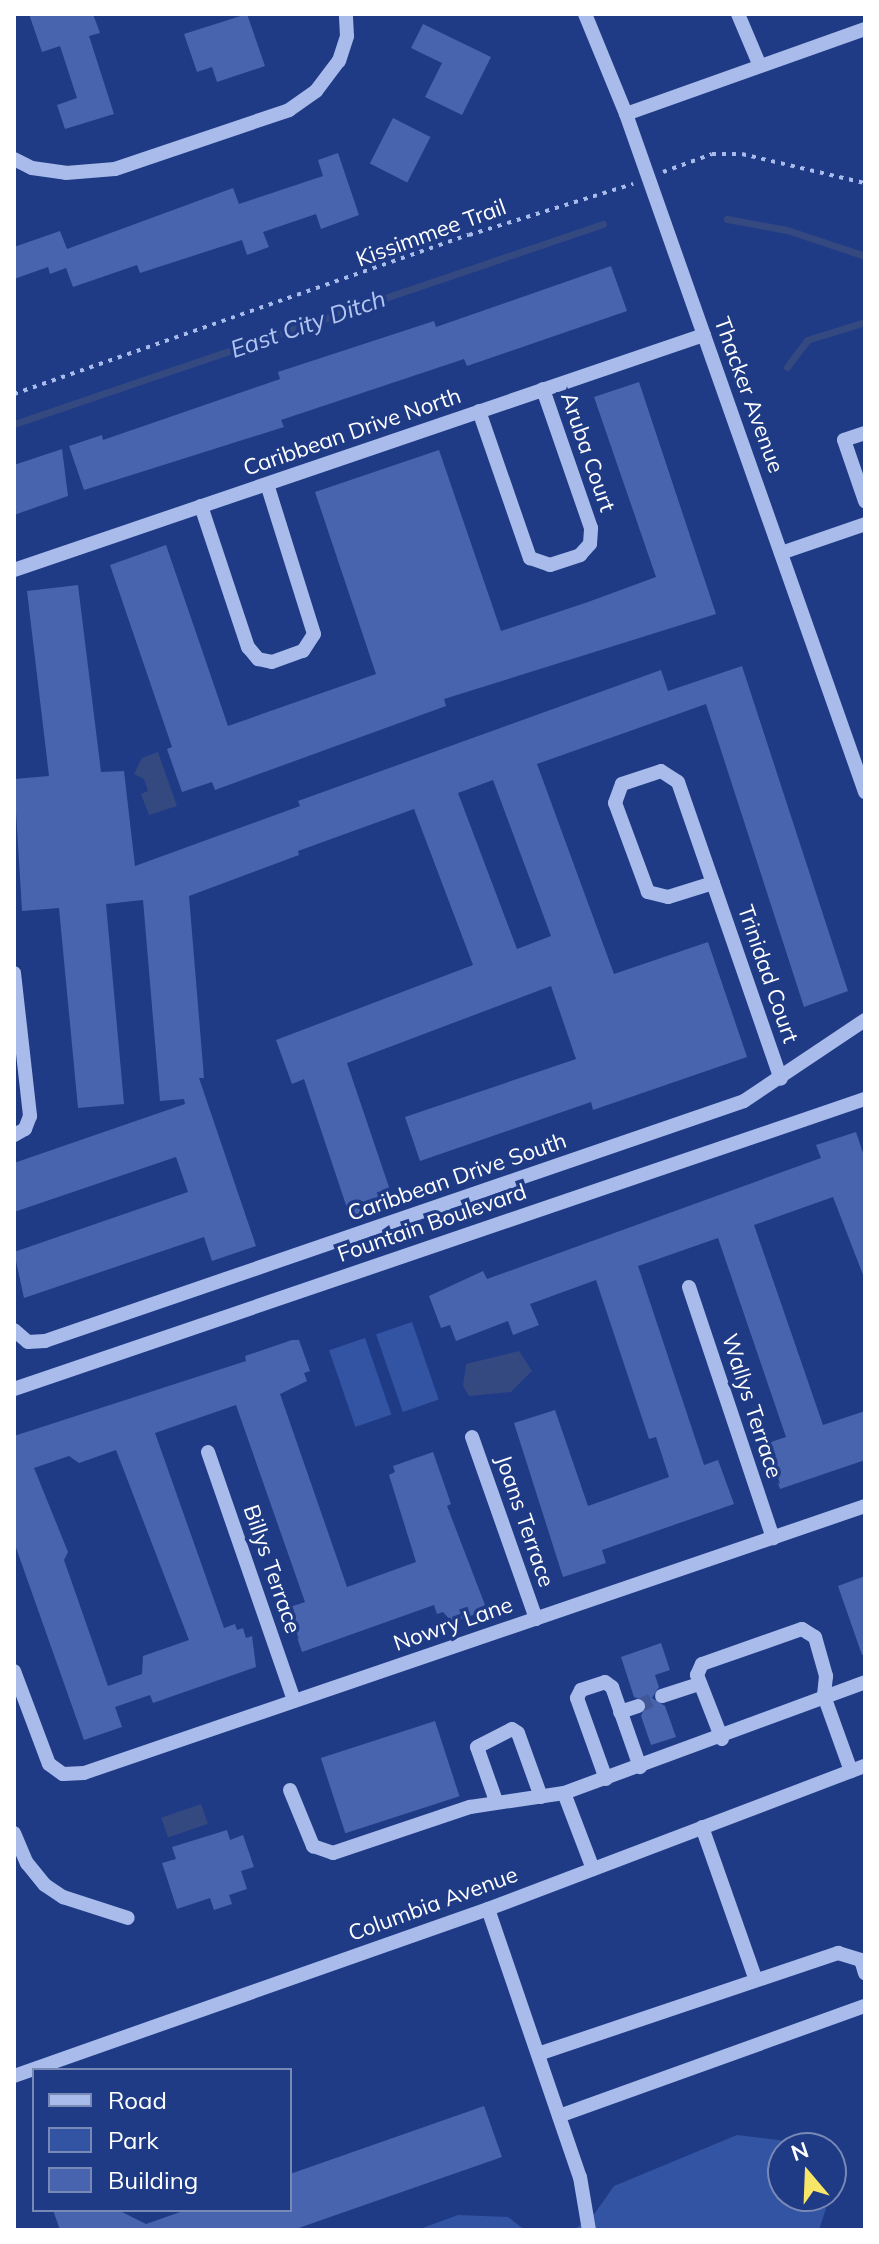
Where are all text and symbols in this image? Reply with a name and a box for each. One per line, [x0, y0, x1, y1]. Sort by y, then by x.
street label: Kissimmee Trail [352, 194, 510, 272]
water label: East City Ditch [227, 284, 389, 364]
street label: Thacker Avenue [709, 314, 789, 476]
street label: Caribbean Drive North [240, 382, 464, 482]
street label: Aruba Court [555, 389, 621, 515]
street label: Trinidad Court [732, 902, 804, 1046]
street label: Caribbean Drive South [344, 1127, 570, 1227]
street label: Fountain Boulevard [334, 1178, 530, 1268]
street label: Wallys Terrace [716, 1330, 788, 1482]
street label: Joans Terrace [490, 1452, 560, 1590]
street label: Billys Terrace [238, 1501, 306, 1637]
street label: Nowry Lane [390, 1591, 516, 1657]
street label: Columbia Avenue [345, 1861, 521, 1947]
legend [32, 2068, 292, 2212]
text: Road [108, 2085, 167, 2115]
text: Park [108, 2125, 159, 2155]
north arrow [767, 2132, 847, 2212]
text: N [787, 2135, 812, 2167]
text: Building [108, 2165, 198, 2195]

